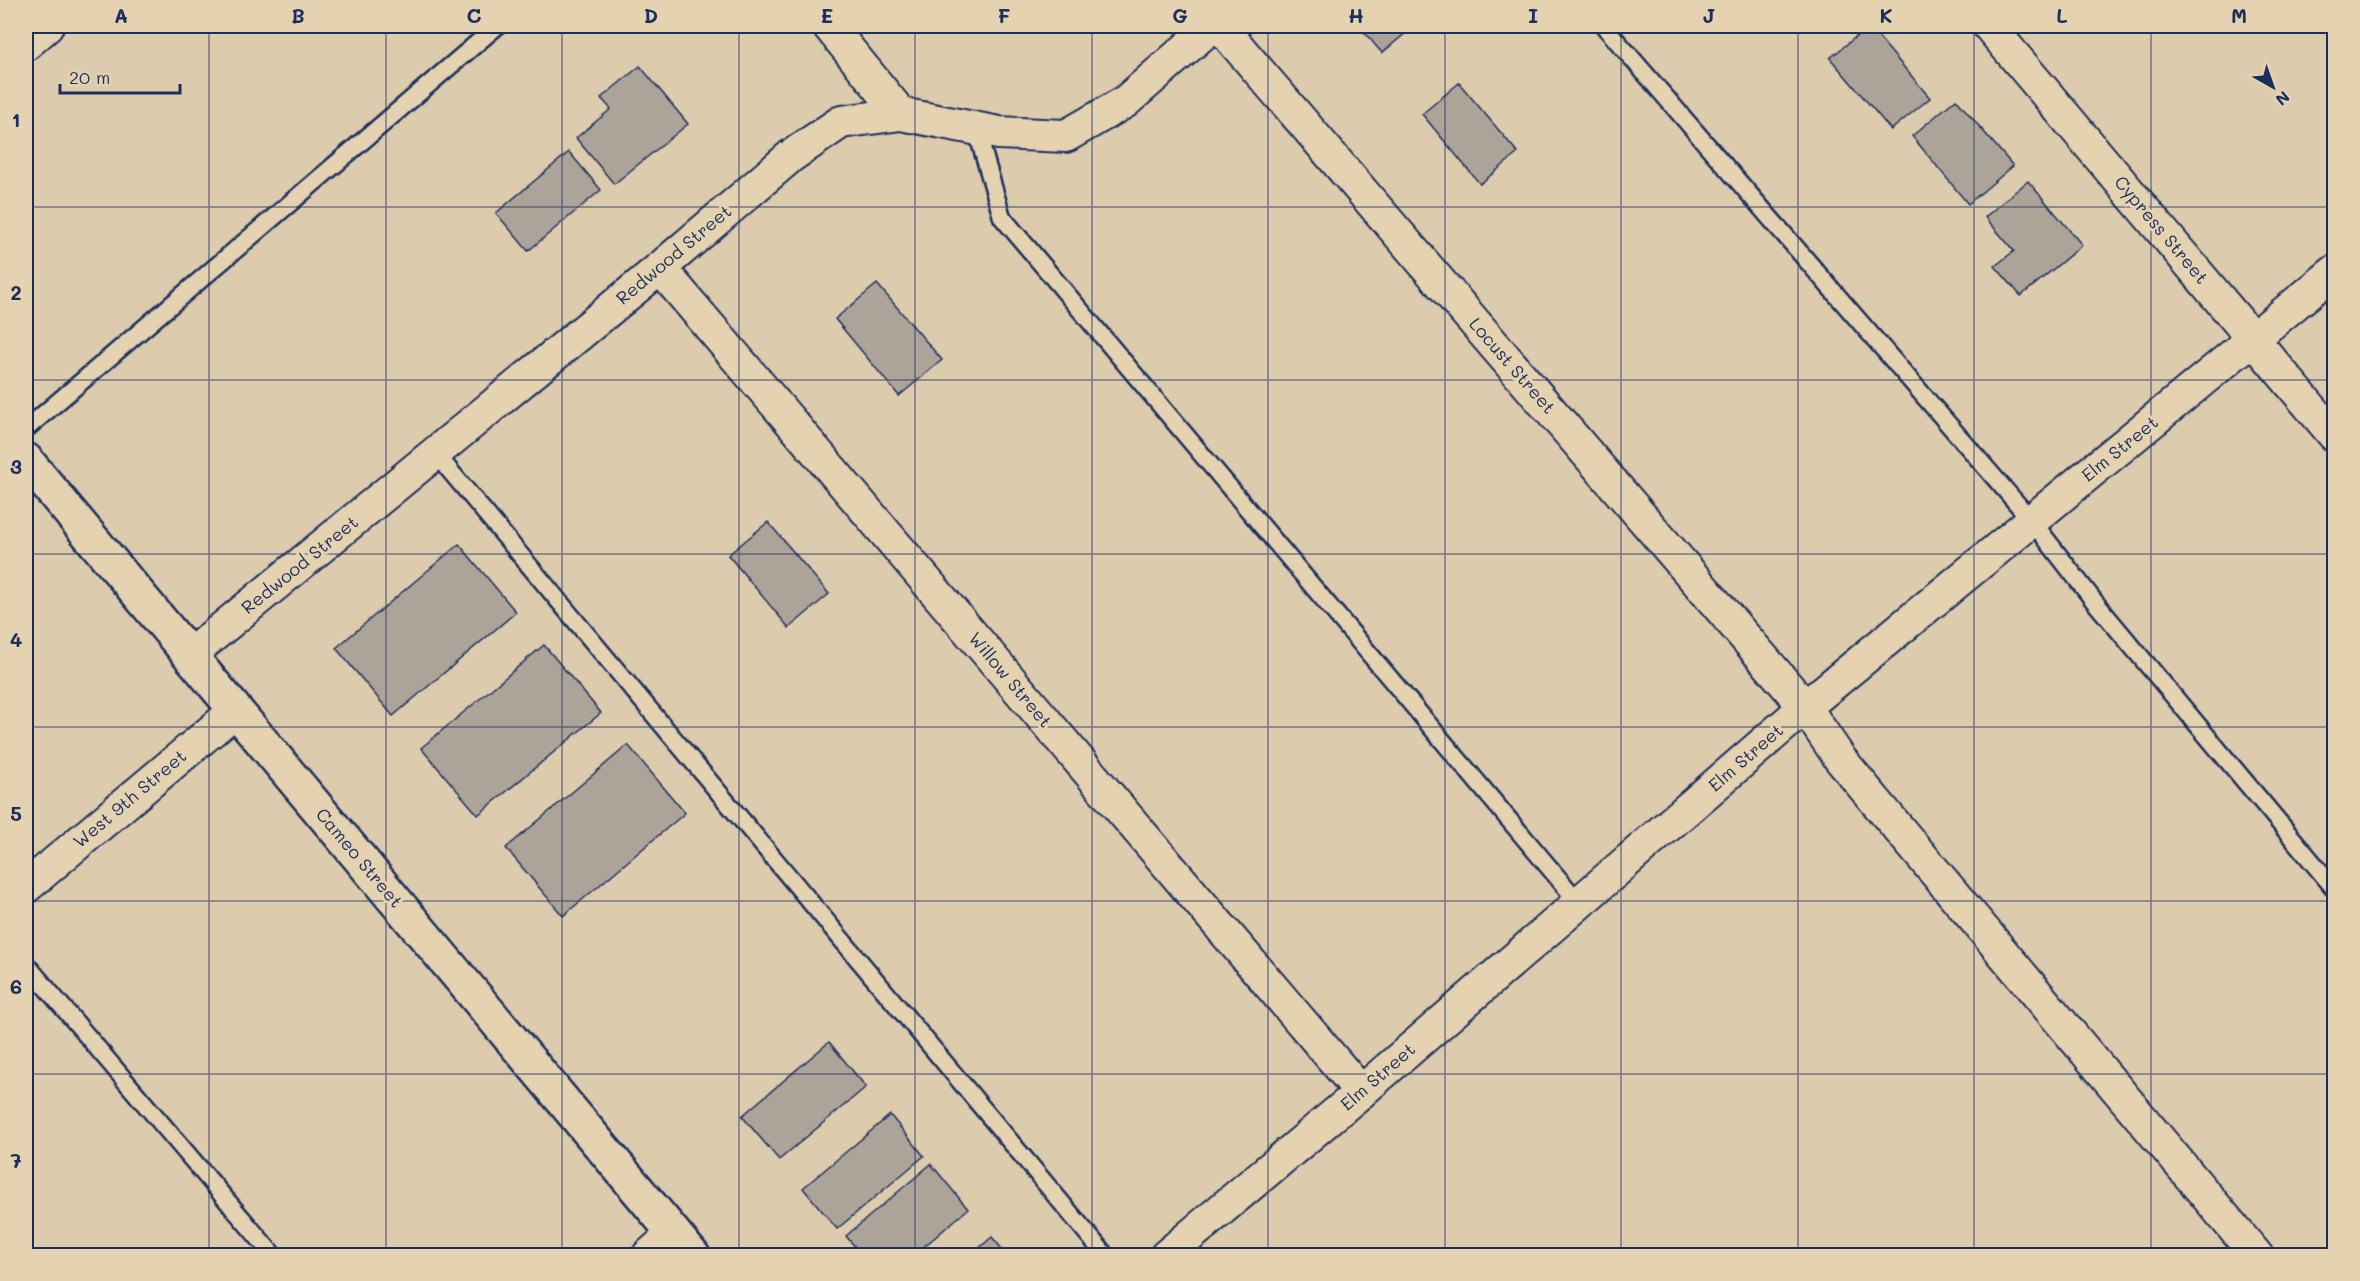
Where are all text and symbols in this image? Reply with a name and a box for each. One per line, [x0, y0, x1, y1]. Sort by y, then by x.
text: A [114, 2, 128, 28]
text: B [291, 2, 305, 28]
text: C [467, 2, 482, 28]
text: D [644, 2, 658, 28]
text: E [821, 2, 833, 28]
text: F [998, 2, 1011, 28]
text: G [1172, 2, 1188, 28]
text: H [1348, 2, 1364, 28]
text: I [1528, 2, 1538, 28]
text: J [1702, 2, 1716, 28]
text: K [1879, 2, 1893, 28]
text: L [2056, 2, 2068, 28]
text: M [2231, 2, 2247, 28]
scale bar [60, 57, 180, 95]
north arrow [2243, 57, 2303, 117]
text: 20 m [69, 65, 110, 89]
text: N [2272, 87, 2294, 111]
text: 1 [12, 106, 20, 132]
street label: Cypress Street [2109, 170, 2214, 288]
street label: Redwood Street [611, 199, 736, 310]
text: 2 [10, 279, 22, 305]
street label: Locust Street [1464, 312, 1561, 419]
street label: Elm Street [2076, 410, 2163, 487]
text: 3 [10, 453, 22, 479]
street label: Redwood Street [236, 510, 363, 619]
text: 4 [10, 626, 23, 652]
street label: Willow Street [964, 626, 1058, 732]
street label: Elm Street [1703, 718, 1788, 797]
street label: West 9th Street [68, 744, 191, 853]
text: 5 [10, 800, 22, 826]
street label: Cameo Street [311, 802, 409, 912]
text: 6 [10, 973, 22, 999]
street label: Elm Street [1335, 1037, 1420, 1116]
text: 7 [10, 1147, 22, 1173]

